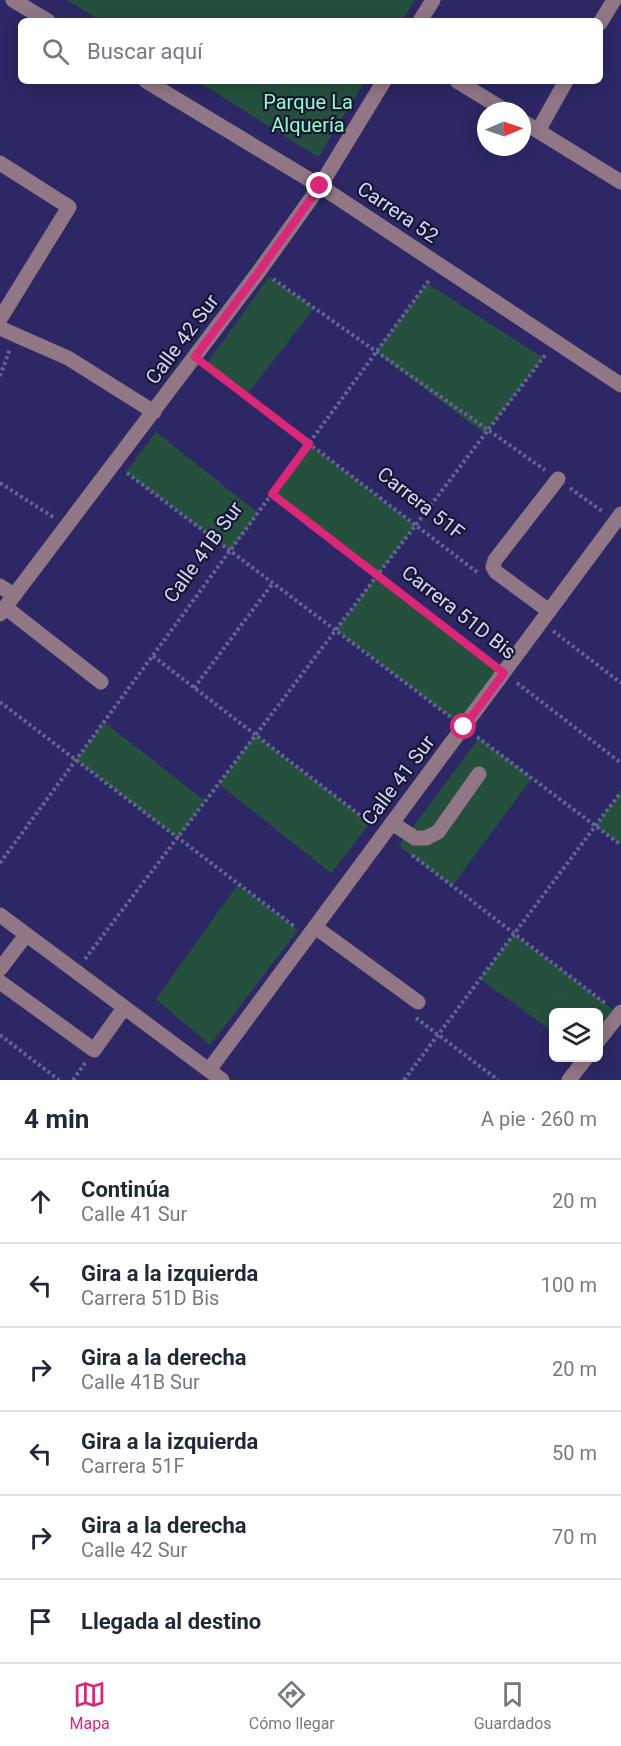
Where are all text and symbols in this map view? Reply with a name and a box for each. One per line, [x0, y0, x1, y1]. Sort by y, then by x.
search box [18, 18, 603, 84]
icon: search [39, 35, 72, 68]
text: Buscar aquí [87, 39, 203, 64]
park label: Parque La Alquería [263, 90, 353, 137]
north arrow [477, 102, 531, 156]
route end [306, 172, 332, 198]
street label: Carrera 52 [353, 176, 443, 248]
street label: Calle 42 Sur [140, 289, 224, 389]
street label: Carrera 51F [373, 462, 469, 544]
street label: Calle 41B Sur [158, 497, 248, 607]
street label: Carrera 51D Bis [397, 560, 521, 664]
route start [450, 713, 476, 739]
street label: Calle 41 Sur [356, 730, 440, 830]
map controls [549, 1008, 603, 1062]
button: layers [549, 1008, 603, 1062]
text: 4 min [24, 1104, 89, 1134]
text: A pie · 260 m [481, 1107, 597, 1131]
text: Continúa [81, 1177, 170, 1202]
icon: ahead [24, 1185, 57, 1218]
text: 20 m [552, 1189, 597, 1213]
text: Calle 41 Sur [81, 1202, 187, 1226]
text: Gira a la izquierda [81, 1261, 258, 1286]
icon: left [24, 1269, 57, 1302]
text: 100 m [541, 1273, 597, 1297]
text: Carrera 51D Bis [81, 1286, 219, 1310]
text: Gira a la derecha [81, 1345, 247, 1370]
icon: right [24, 1353, 57, 1386]
text: 20 m [552, 1357, 597, 1381]
text: Calle 41B Sur [81, 1370, 200, 1394]
text: Gira a la izquierda [81, 1429, 258, 1454]
icon: left [24, 1437, 57, 1470]
text: 50 m [552, 1441, 597, 1465]
text: Carrera 51F [81, 1454, 185, 1478]
text: Gira a la derecha [81, 1513, 247, 1538]
icon: right [24, 1521, 57, 1554]
text: 70 m [552, 1525, 597, 1549]
text: Calle 42 Sur [81, 1538, 187, 1562]
icon: arrive [24, 1605, 57, 1638]
text: Llegada al destino [81, 1609, 261, 1634]
tab: Mapa [69, 1678, 110, 1733]
tab: Cómo llegar [249, 1678, 335, 1733]
tab: Guardados [474, 1678, 552, 1733]

